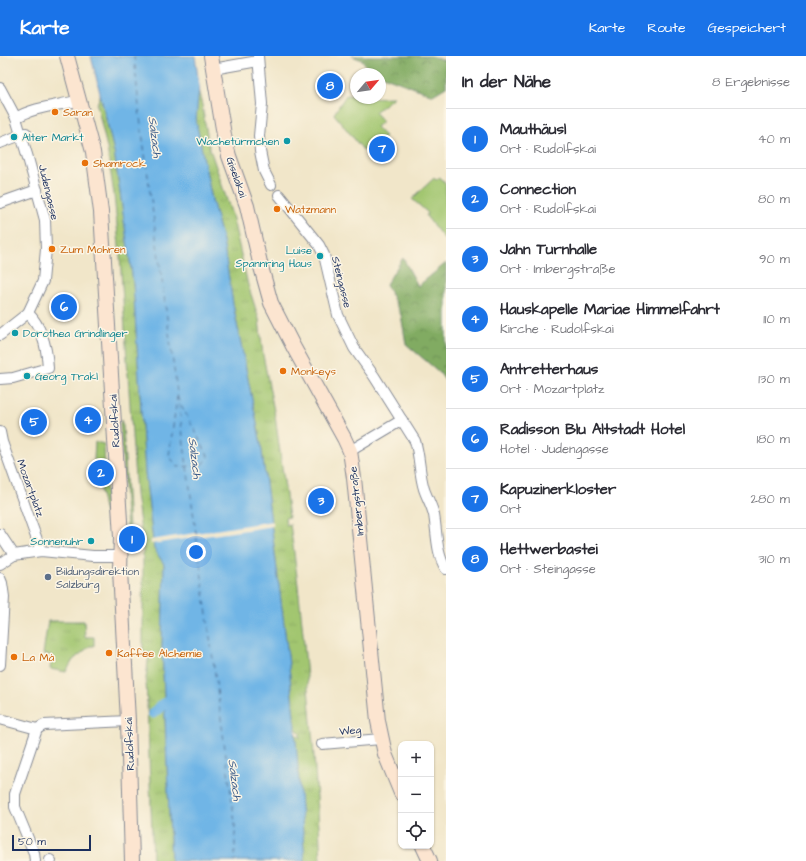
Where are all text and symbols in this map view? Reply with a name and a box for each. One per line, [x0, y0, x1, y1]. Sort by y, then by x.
text: Karte [20, 15, 70, 42]
text: Karte [589, 18, 625, 38]
text: Route [647, 18, 685, 38]
text: Gespeichert [707, 18, 786, 38]
north arrow [350, 68, 386, 104]
text: In der Nähe [462, 70, 551, 94]
pin: 8 [317, 71, 343, 101]
text: 8 Ergebnisse [712, 73, 790, 91]
place label: Saran [63, 105, 93, 120]
marker: Saran [50, 107, 60, 117]
water label: Salzach [144, 116, 166, 160]
text: Mauthäusl [500, 119, 566, 140]
place label: Alter Markt [22, 130, 84, 145]
text: 1 [474, 130, 476, 148]
text: 40 m [758, 130, 790, 148]
marker: Alter Markt [9, 132, 19, 142]
place label: Wachetürmchen [196, 134, 279, 149]
pin: 7 [369, 134, 395, 164]
marker: Wachetürmchen [282, 136, 292, 146]
text: Ort · Rudolfskai [500, 140, 596, 158]
street label: Giselakai [223, 155, 251, 200]
place label: Shamrock [93, 156, 146, 171]
marker: Shamrock [80, 158, 90, 168]
street label: Judengasse [34, 163, 62, 222]
text: Connection [500, 179, 576, 200]
text: 2 [471, 190, 479, 208]
text: 80 m [758, 190, 790, 208]
text: Ort · Rudolfskai [500, 200, 596, 218]
place label: Watzmann [285, 202, 336, 217]
marker: Watzmann [272, 204, 282, 214]
text: Jahn Turnhalle [500, 239, 597, 260]
place label: Zum Mohren [60, 242, 126, 257]
place label: Luise Spannring Haus [236, 243, 312, 272]
marker: Zum Mohren [47, 244, 57, 254]
text: 3 [472, 250, 478, 268]
text: 90 m [759, 250, 790, 268]
marker: Luise Spannring Haus [315, 251, 325, 261]
street label: Steingasse [327, 255, 355, 310]
text: Ort · Imbergstraße [500, 260, 616, 278]
pin: 6 [51, 292, 77, 322]
text: Hauskapelle Mariae Himmelfahrt [500, 299, 720, 320]
text: 4 [471, 310, 479, 328]
text: 110 m [763, 310, 790, 328]
text: Kirche · Rudolfskai [500, 320, 614, 338]
place label: Dorothea Grindlinger [23, 326, 128, 342]
marker: Dorothea Grindlinger [10, 328, 20, 338]
text: Antretterhaus [500, 359, 598, 380]
place label: Monkeys [291, 364, 337, 380]
marker: Monkeys [278, 366, 288, 376]
place label: Georg Trakl [35, 369, 98, 385]
text: 5 [470, 370, 480, 388]
text: 130 m [758, 370, 790, 388]
marker: Georg Trakl [22, 371, 32, 381]
text: Ort · Mozartplatz [500, 380, 605, 398]
street label: Rudolfskai [106, 394, 123, 448]
pin: 4 [75, 405, 101, 435]
pin: 5 [21, 407, 47, 437]
text: Radisson Blu Altstadt Hotel [500, 419, 685, 440]
text: 6 [471, 430, 479, 448]
text: 180 m [756, 430, 790, 448]
water label: Salzach [184, 437, 206, 481]
text: Hotel · Judengasse [500, 440, 609, 458]
street label: Mozartplatz [13, 457, 48, 520]
pin: 2 [88, 458, 114, 488]
street label: Imbergstraße [345, 465, 369, 536]
text: Kapuzinerkloster [500, 479, 616, 500]
pin: 3 [308, 486, 334, 516]
text: 7 [471, 490, 479, 508]
text: 280 m [751, 490, 790, 508]
text: Ort [500, 500, 521, 518]
pin: 1 [119, 524, 145, 554]
place label: Sonnenuhr [30, 534, 83, 549]
marker: Sonnenuhr [86, 536, 96, 546]
text: Hettwerbastei [500, 539, 598, 560]
your location [186, 542, 206, 562]
text: 8 [471, 550, 479, 568]
text: 310 m [758, 550, 790, 568]
text: Ort · Steingasse [500, 560, 596, 578]
place label: Bildungsdirektion Salzburg [56, 564, 140, 593]
marker: Bildungsdirektion Salzburg [43, 572, 53, 582]
place label: Kaffee Alchemie [117, 646, 202, 661]
marker: Kaffee Alchemie [104, 648, 114, 658]
place label: La Mà [22, 650, 55, 665]
marker: La Mà [9, 652, 19, 662]
street label: Rudolfskai [121, 717, 138, 771]
street label: Weg [338, 722, 362, 740]
map controls [398, 741, 434, 849]
button: + [398, 741, 434, 777]
water label: Salzach [224, 759, 246, 803]
button: − [398, 777, 434, 813]
button: locate [398, 813, 434, 849]
scale bar [12, 833, 91, 852]
text: 50 m [18, 834, 46, 849]

